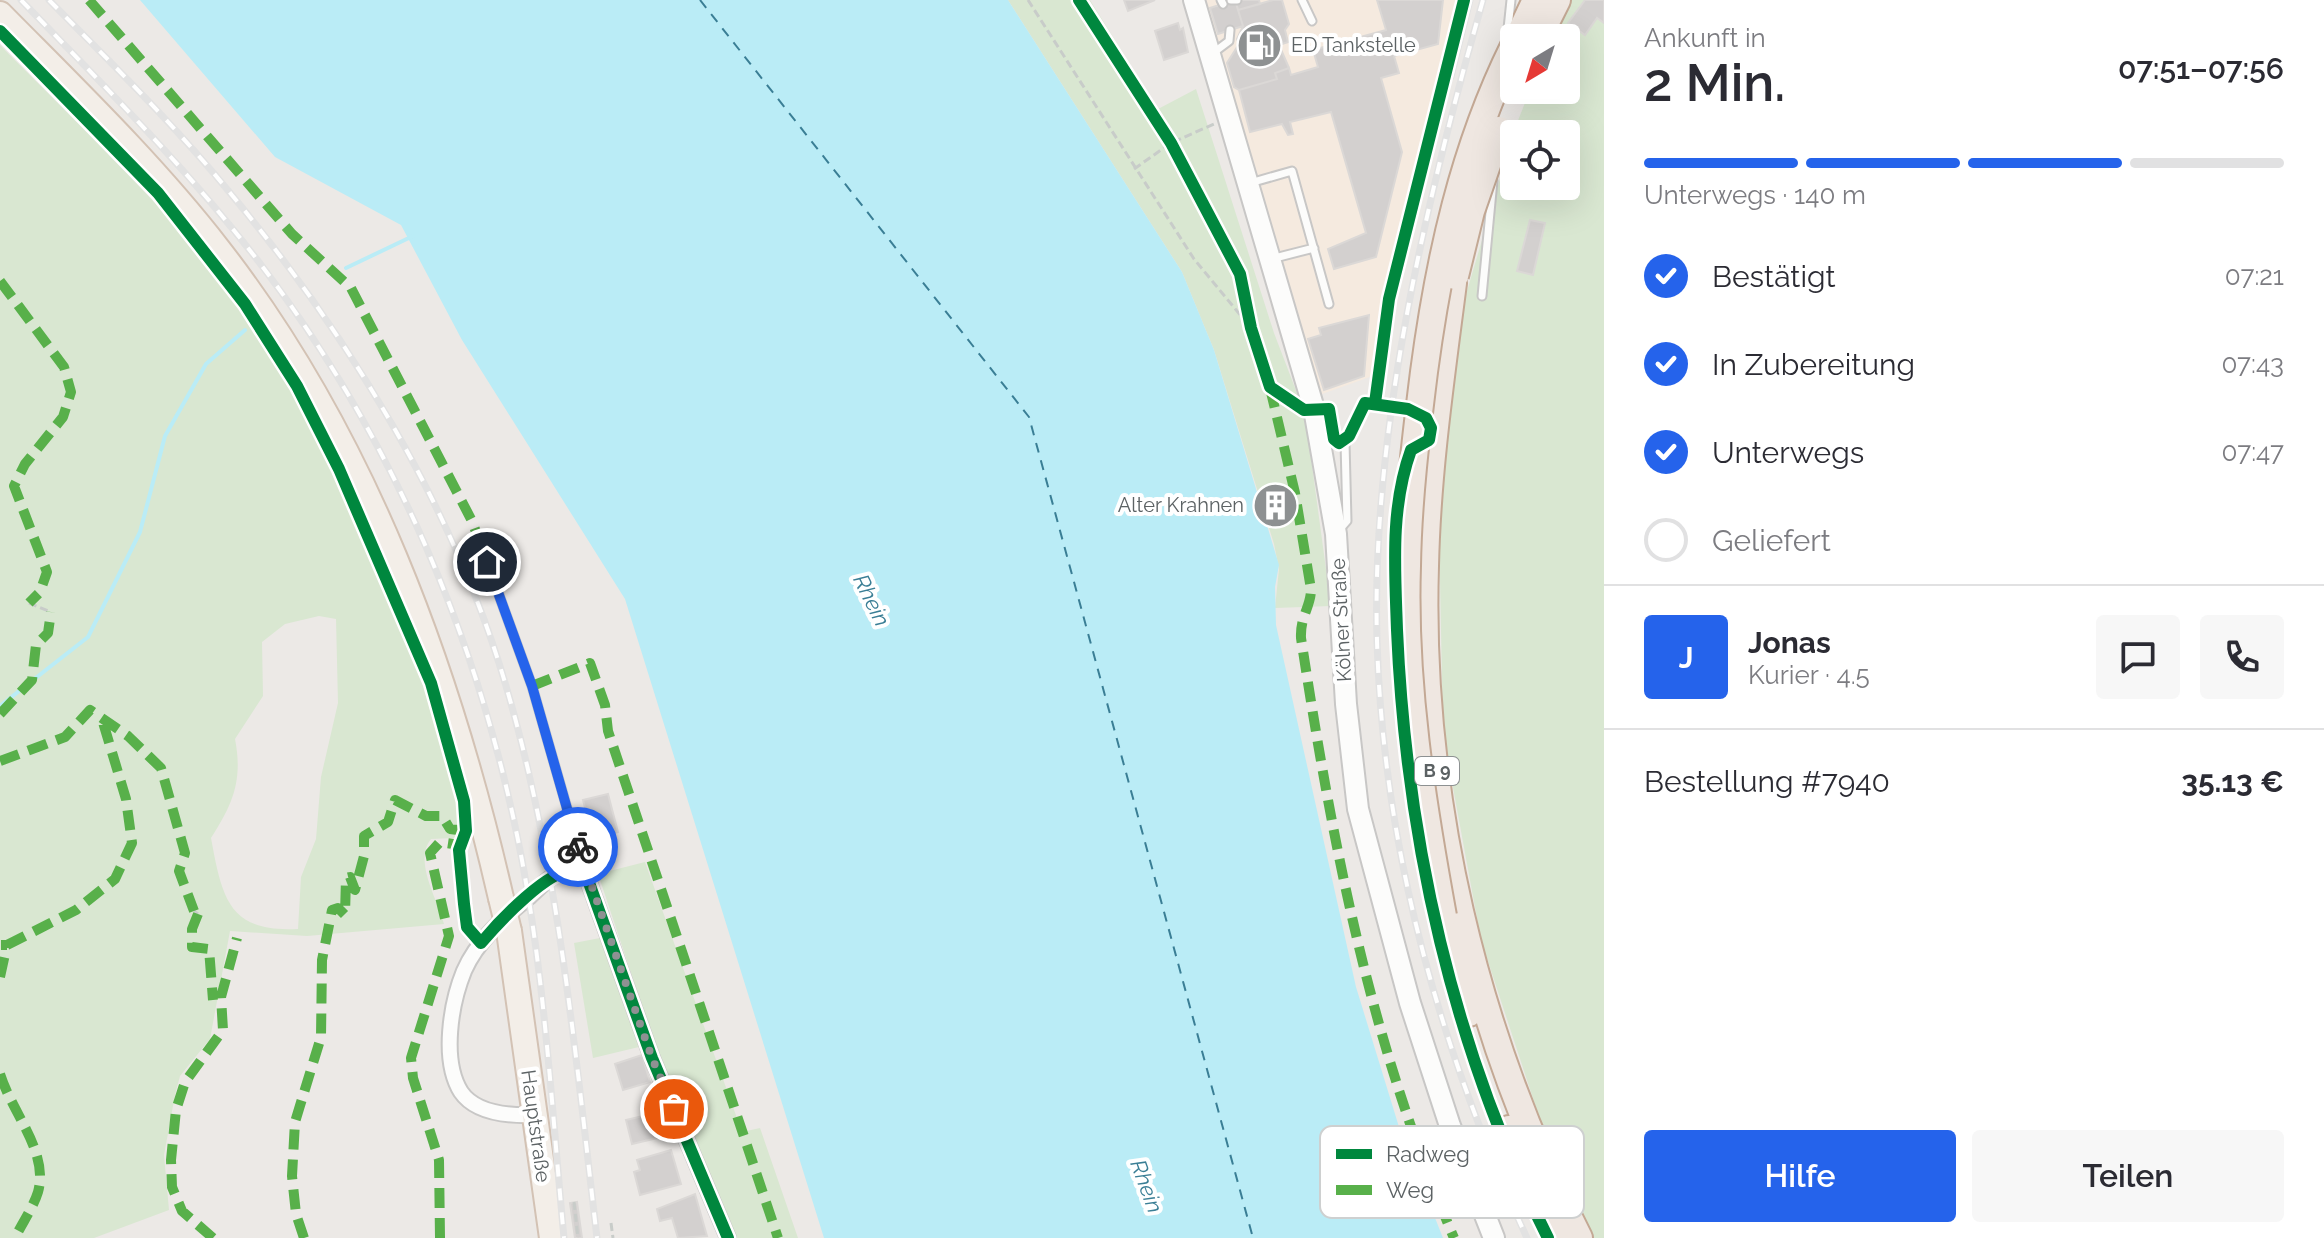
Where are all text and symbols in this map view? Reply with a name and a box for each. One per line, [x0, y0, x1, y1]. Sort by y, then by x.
fuel station icon: ED Tankstelle [1236, 21, 1284, 69]
text: Ankunft in [1644, 23, 1766, 53]
north arrow [1500, 24, 1580, 104]
map controls [1500, 24, 1580, 200]
place label: ED Tankstelle [1291, 33, 1416, 57]
text: 07:51–07:56 [2118, 51, 2284, 86]
text: 2 Min. [1644, 52, 1785, 113]
button: locate [1500, 120, 1580, 200]
text: Unterwegs · 140 m [1644, 180, 1866, 210]
icon: check [1644, 254, 1688, 298]
text: Bestätigt [1712, 259, 1836, 294]
text: 07:21 [2225, 261, 2284, 291]
icon: check [1644, 342, 1688, 386]
text: In Zubereitung [1712, 347, 1915, 382]
text: 07:43 [2221, 349, 2284, 379]
icon: check [1644, 430, 1688, 474]
text: Unterwegs [1712, 435, 1864, 470]
text: 07:47 [2222, 437, 2284, 467]
building icon: Alter Krahnen [1251, 481, 1299, 529]
place label: Alter Krahnen [1118, 493, 1244, 517]
text: Geliefert [1712, 523, 1831, 558]
pin [453, 528, 521, 596]
icon: home [465, 540, 509, 584]
street label: Kölner Straße [1326, 557, 1356, 683]
water label: Rhein [848, 570, 896, 630]
button: chat [2096, 615, 2180, 699]
button: phone [2200, 615, 2284, 699]
text: Jonas [1748, 625, 1831, 660]
text: J [1679, 640, 1693, 675]
text: Kurier · 4.5 [1748, 660, 1870, 690]
road number: B 9 [1415, 757, 1459, 785]
text: Bestellung #7940 [1644, 764, 1890, 799]
text: 35.13 € [2181, 764, 2284, 799]
courier [538, 807, 618, 887]
icon: bike [556, 825, 600, 869]
street label: Hauptstraße [516, 1068, 556, 1184]
pin [640, 1075, 708, 1143]
icon: bag [652, 1087, 696, 1131]
legend [1320, 1126, 1584, 1218]
button: Hilfe [1644, 1130, 1956, 1222]
button: Teilen [1972, 1130, 2284, 1222]
text: Radweg [1386, 1141, 1470, 1167]
water label: Rhein [1125, 1156, 1169, 1216]
text: Weg [1386, 1177, 1434, 1203]

